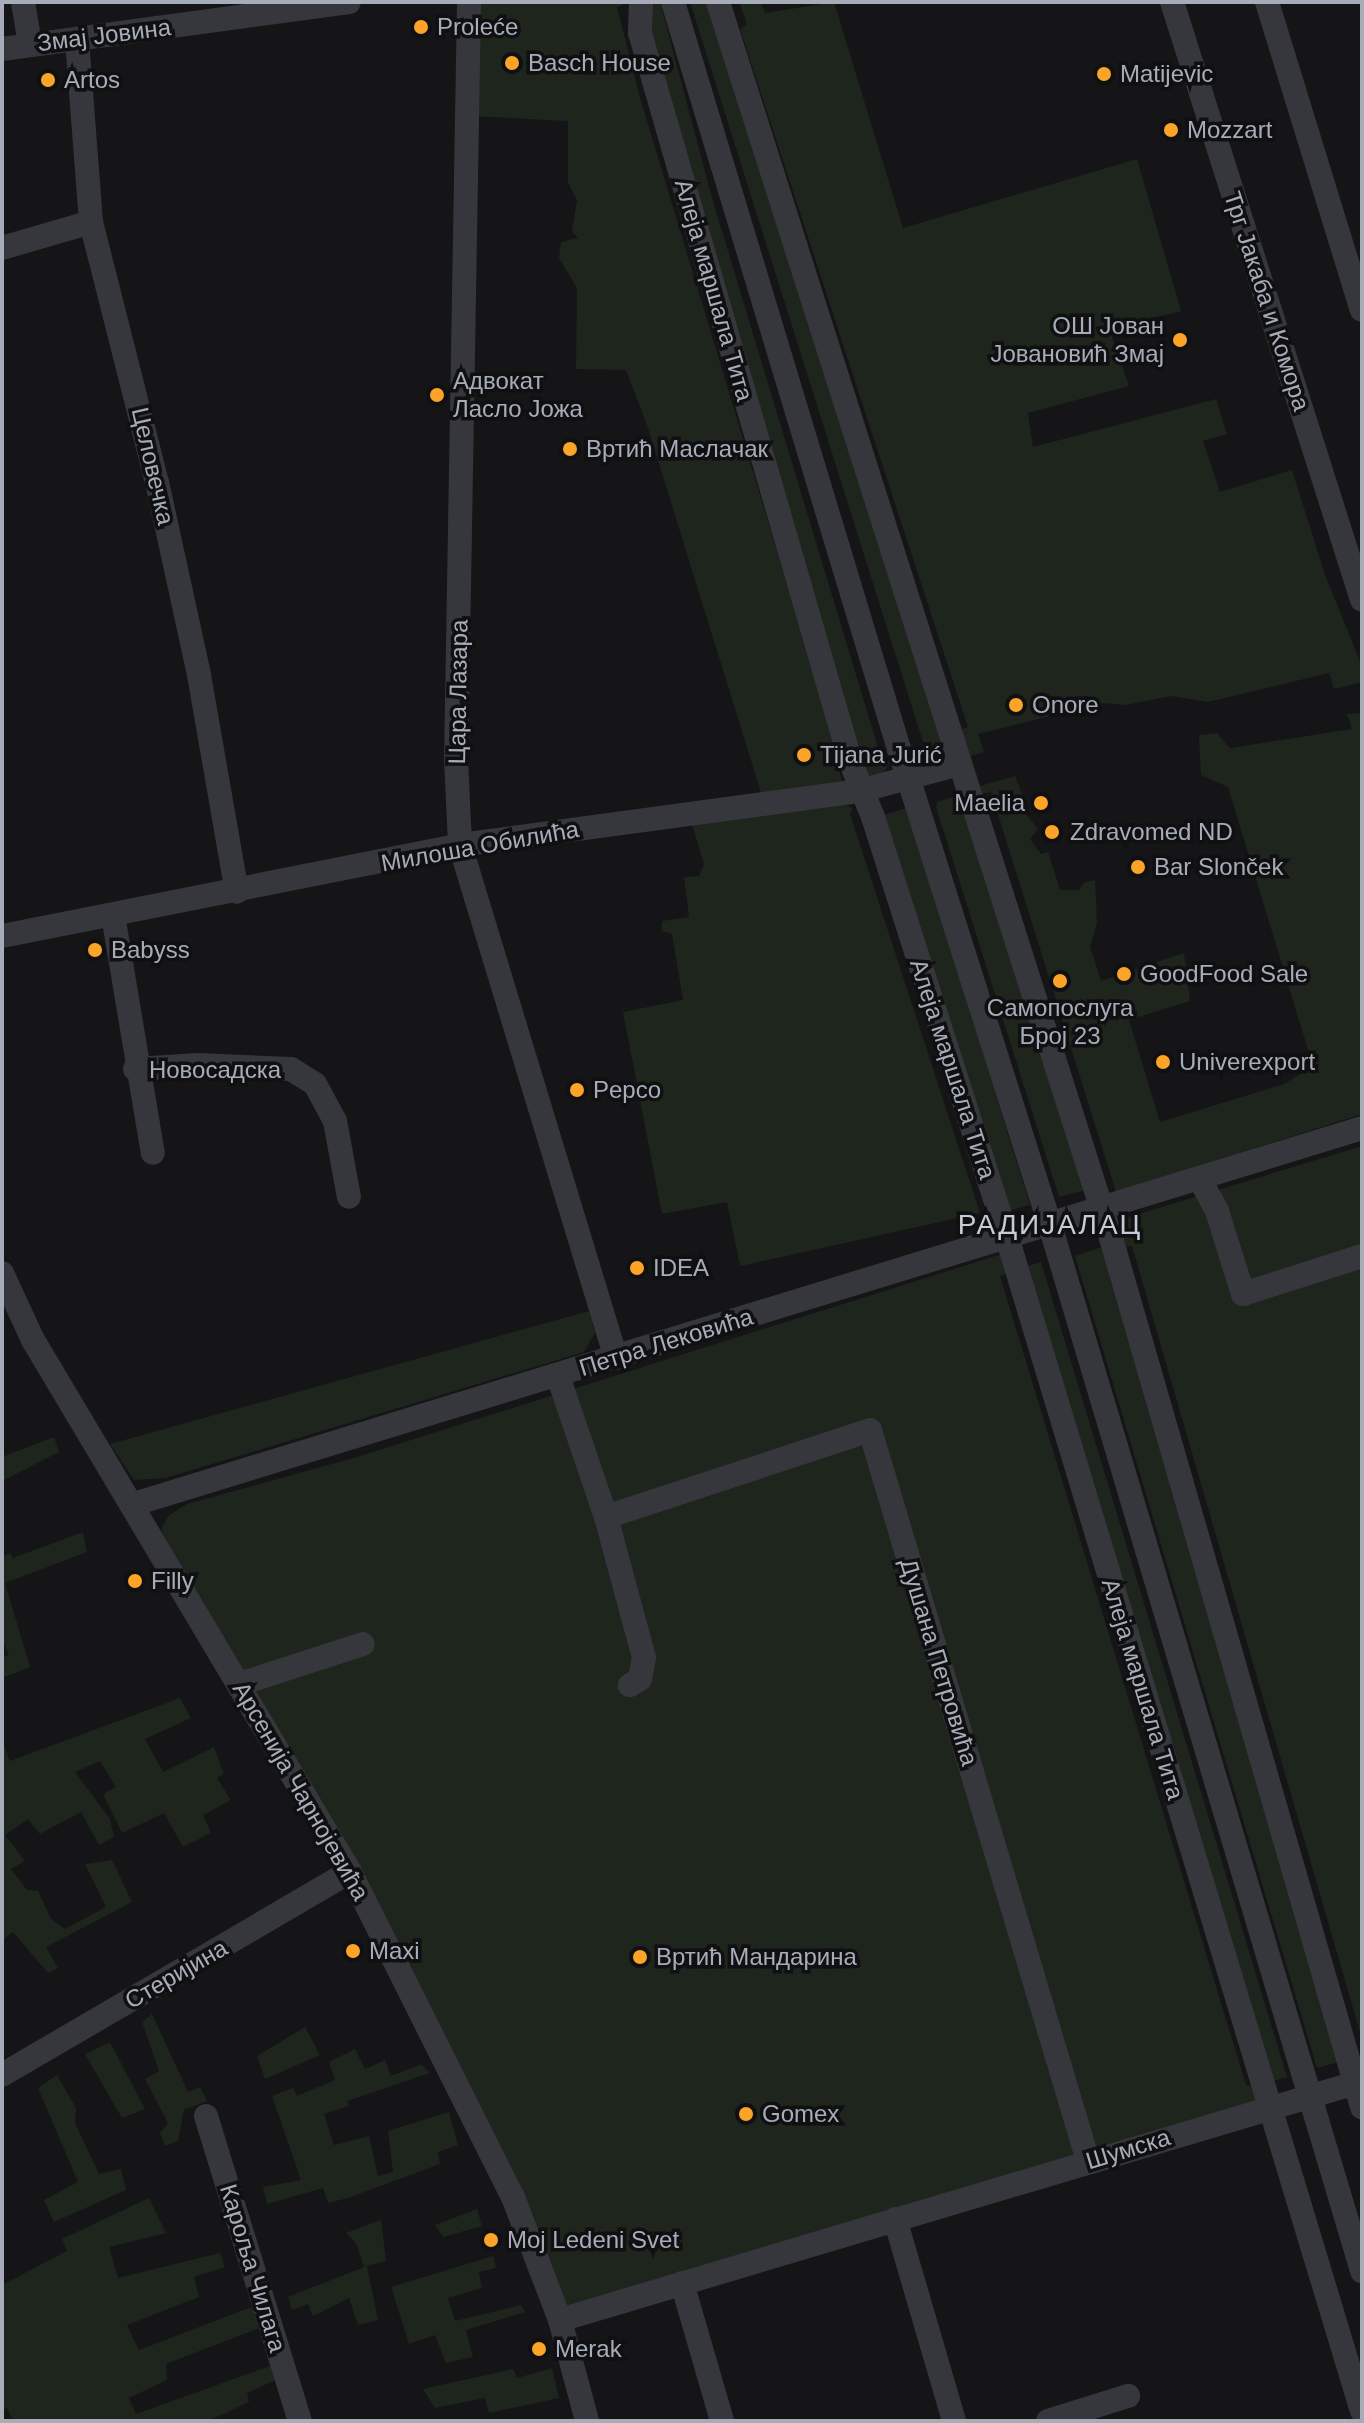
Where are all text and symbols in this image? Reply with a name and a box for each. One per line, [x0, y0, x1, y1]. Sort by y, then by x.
street label: Змај Јовина [36, 13, 172, 57]
place label: Proleće [437, 13, 518, 41]
marker: Proleće [412, 18, 430, 36]
place label: Basch House [528, 49, 671, 77]
marker: Basch House [503, 54, 521, 72]
place label: Matijevic [1120, 60, 1213, 88]
marker: Matijevic [1095, 65, 1113, 83]
place label: Artos [64, 66, 120, 94]
marker: Artos [39, 71, 57, 89]
place label: Mozzart [1187, 116, 1272, 144]
marker: Mozzart [1162, 121, 1180, 139]
street label: Алеја маршала Тита [669, 176, 759, 404]
street label: Трг Јакаба и Комора [1218, 188, 1316, 414]
place label: ОШ Јован Јовановић Змај [990, 312, 1164, 368]
marker: ОШ Јован Јовановић Змај [1171, 331, 1189, 349]
place label: Адвокат Ласло Јожа [453, 367, 583, 423]
marker: Адвокат Ласло Јожа [428, 386, 446, 404]
street label: Целовечка [125, 404, 181, 528]
place label: Вртић Маслачак [586, 435, 768, 463]
marker: Вртић Маслачак [561, 440, 579, 458]
street label: Цара Лазара [442, 619, 474, 765]
place label: Onore [1032, 691, 1099, 719]
marker: Onore [1007, 696, 1025, 714]
place label: Tijana Jurić [820, 741, 942, 769]
marker: Tijana Jurić [795, 746, 813, 764]
place label: Maelia [954, 789, 1025, 817]
marker: Maelia [1032, 794, 1050, 812]
street label: Милоша Обилића [379, 814, 581, 878]
place label: Zdravomed ND [1070, 818, 1233, 846]
marker: Zdravomed ND [1041, 821, 1063, 843]
place label: Bar Slonček [1154, 853, 1283, 881]
marker: Bar Slonček [1129, 858, 1147, 876]
place label: Babyss [111, 936, 190, 964]
marker: Babyss [86, 941, 104, 959]
street label: Алеја маршала Тита [904, 955, 1002, 1183]
place label: GoodFood Sale [1140, 960, 1308, 988]
marker: GoodFood Sale [1115, 965, 1133, 983]
marker: Самопослуга Број 23 [1051, 972, 1069, 990]
place label: Самопослуга Број 23 [987, 994, 1133, 1050]
place label: Univerexport [1179, 1048, 1315, 1076]
marker: Univerexport [1154, 1053, 1172, 1071]
street label: Новосадска [149, 1056, 281, 1084]
place label: Pepco [593, 1076, 661, 1104]
marker: Pepco [568, 1081, 586, 1099]
district label: РАДИЈАЛАЦ [958, 1208, 1142, 1242]
place label: IDEA [653, 1254, 709, 1282]
marker: IDEA [628, 1259, 646, 1277]
street label: Петра Лековића [576, 1302, 756, 1382]
street label: Душана Петровића [894, 1555, 984, 1769]
place label: Filly [151, 1567, 194, 1595]
marker: Filly [126, 1572, 144, 1590]
street label: Алеја маршала Тита [1096, 1575, 1190, 1803]
street label: Арсенија Чарнојевића [227, 1677, 375, 1905]
street label: Стеријина [120, 1933, 232, 2015]
place label: Maxi [369, 1937, 420, 1965]
marker: Maxi [344, 1942, 362, 1960]
place label: Вртић Мандарина [656, 1943, 857, 1971]
marker: Вртић Мандарина [631, 1948, 649, 1966]
place label: Gomex [762, 2100, 839, 2128]
marker: Gomex [737, 2105, 755, 2123]
street label: Шумска [1082, 2123, 1174, 2175]
street label: Кароља Чилага [214, 2181, 292, 2355]
place label: Moj Ledeni Svet [507, 2226, 679, 2254]
marker: Moj Ledeni Svet [482, 2231, 500, 2249]
place label: Merak [555, 2335, 622, 2363]
marker: Merak [530, 2340, 548, 2358]

